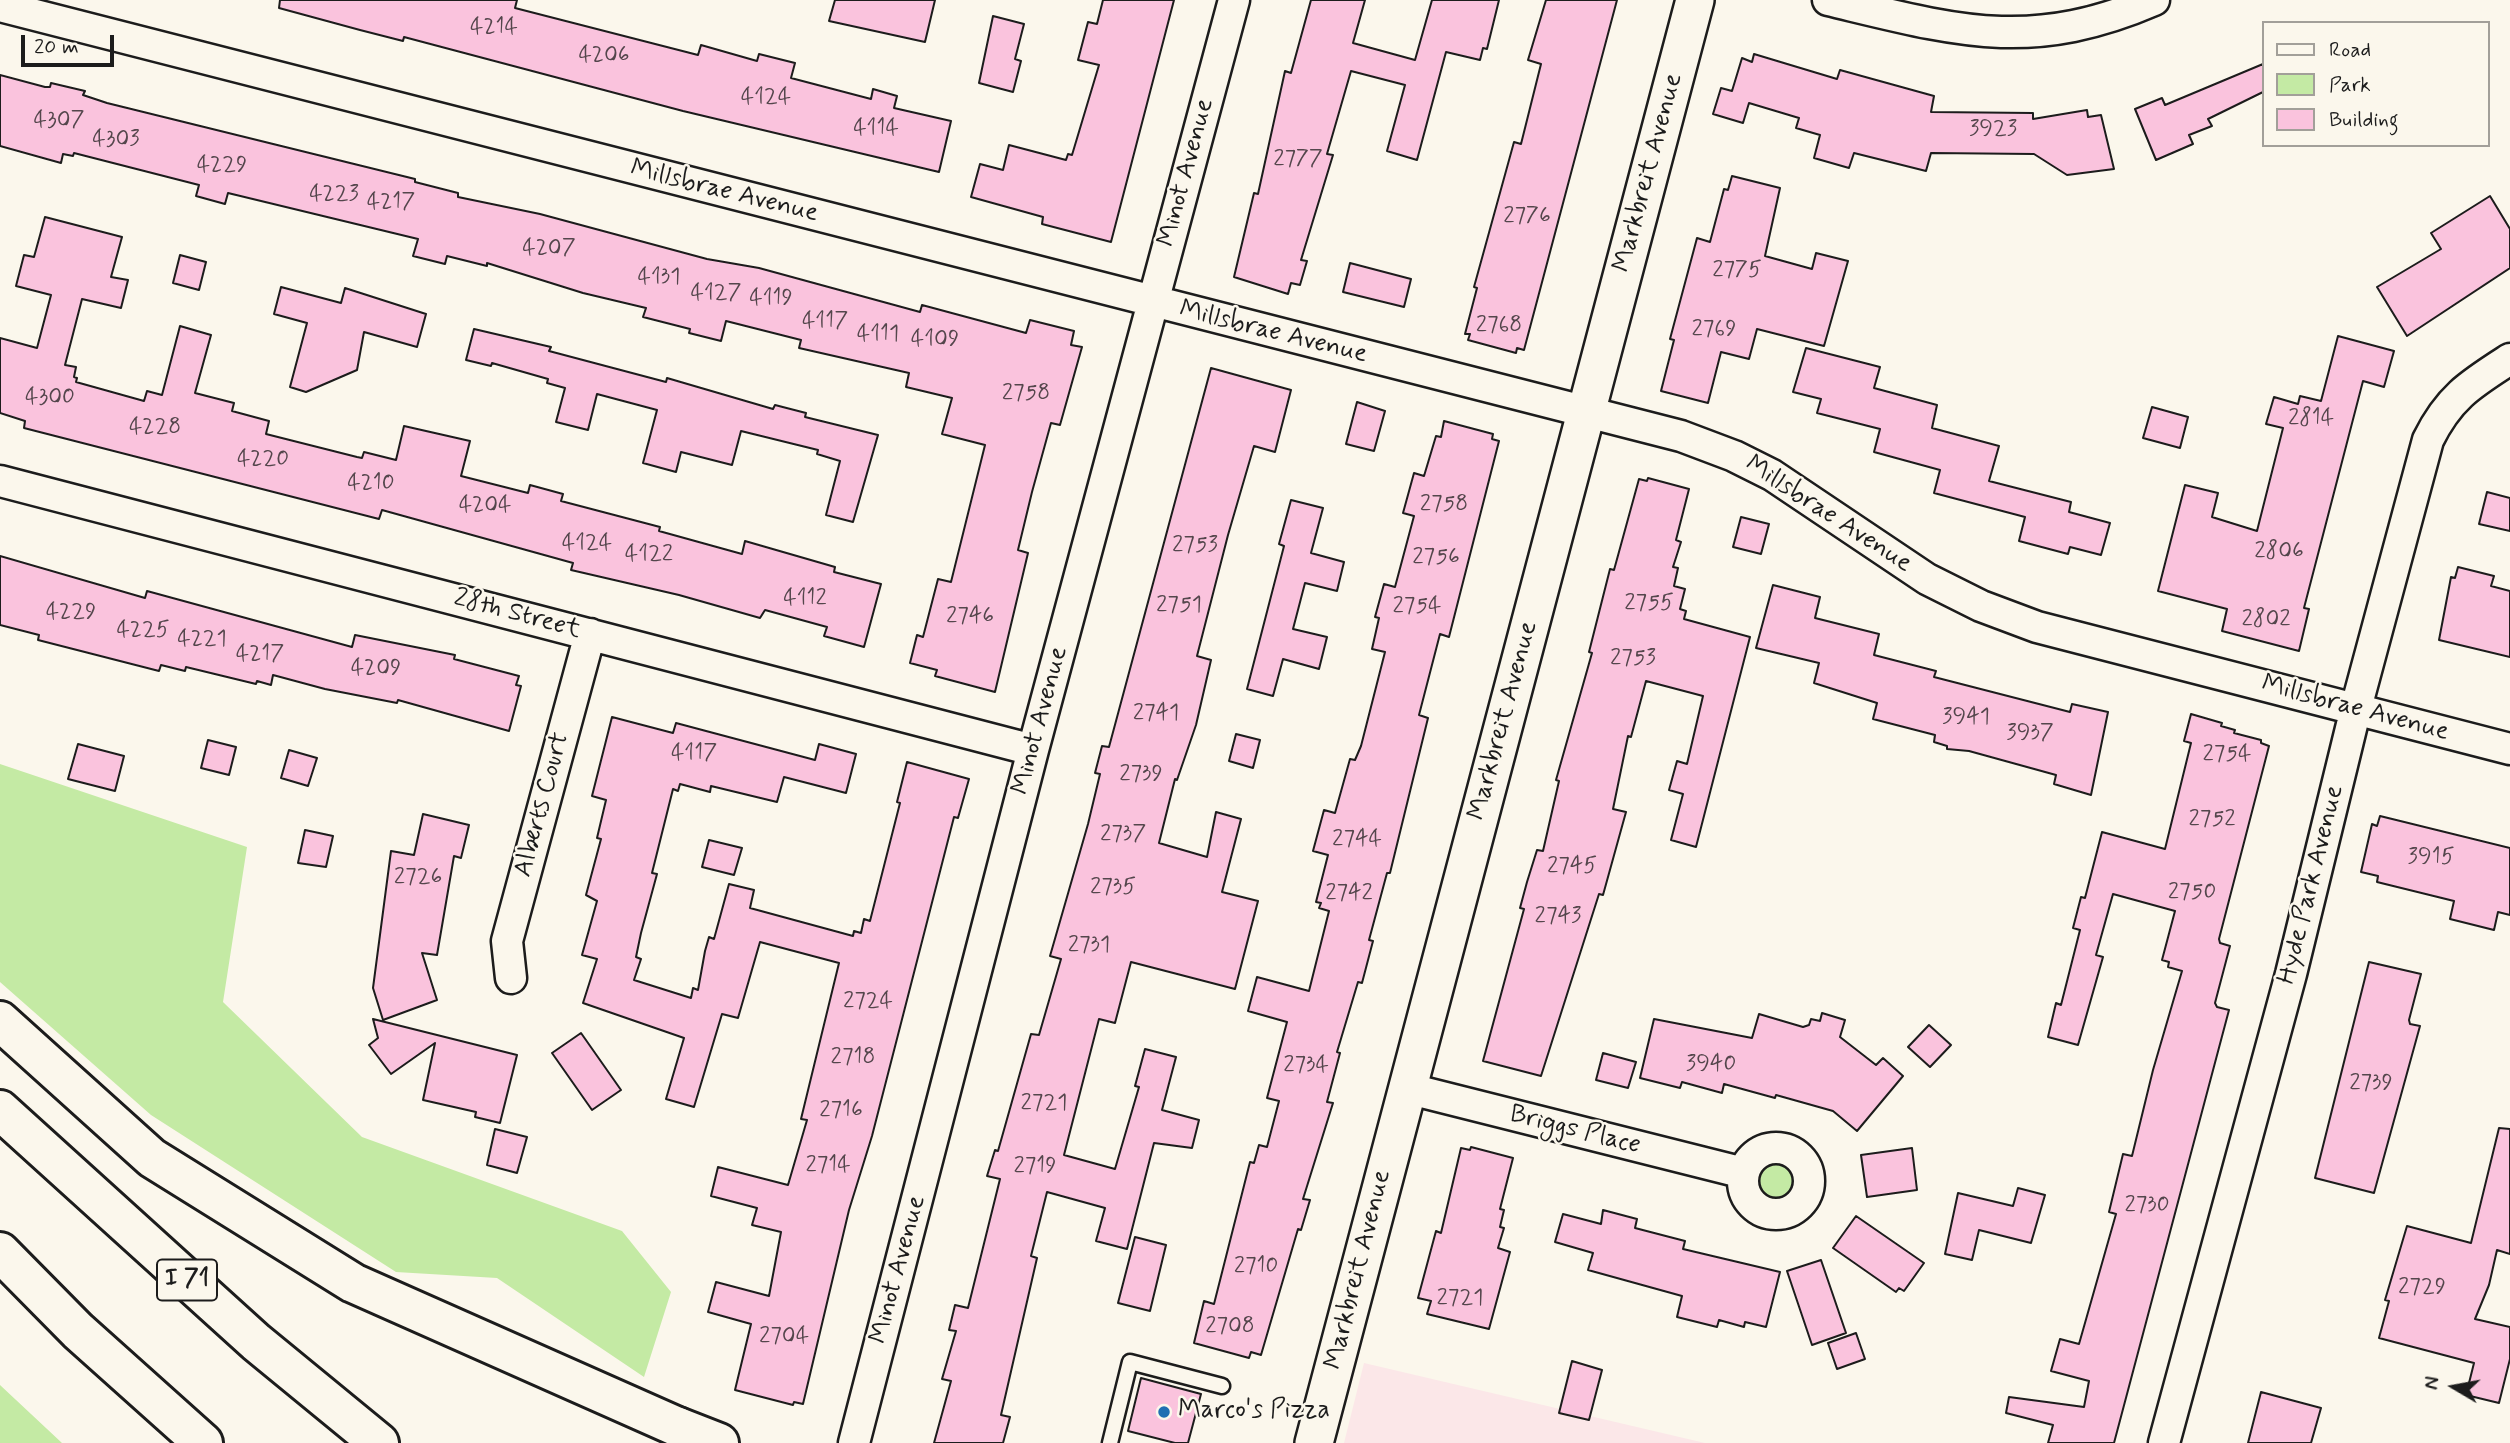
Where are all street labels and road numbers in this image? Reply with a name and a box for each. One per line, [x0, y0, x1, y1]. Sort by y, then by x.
street label: Markbreit Avenue [1607, 70, 1691, 276]
street label: Minot Avenue [1152, 96, 1222, 250]
street label: Millsbrae Avenue [627, 154, 821, 230]
street label: Millsbrae Avenue [1176, 295, 1370, 371]
street label: Millsbrae Avenue [1739, 449, 1917, 581]
street label: 28th Street [450, 583, 584, 647]
street label: Markbreit Avenue [1462, 618, 1546, 824]
street label: Minot Avenue [1006, 644, 1076, 798]
street label: Millsbrae Avenue [2258, 669, 2452, 749]
street label: Alberts Court [509, 729, 577, 881]
street label: Hyde Park Avenue [2272, 782, 2352, 988]
street label: Briggs Place [1506, 1100, 1644, 1162]
street label: Markbreit Avenue [1319, 1167, 1399, 1373]
street label: Minot Avenue [864, 1193, 934, 1347]
road number: I 71 [157, 1260, 217, 1300]

